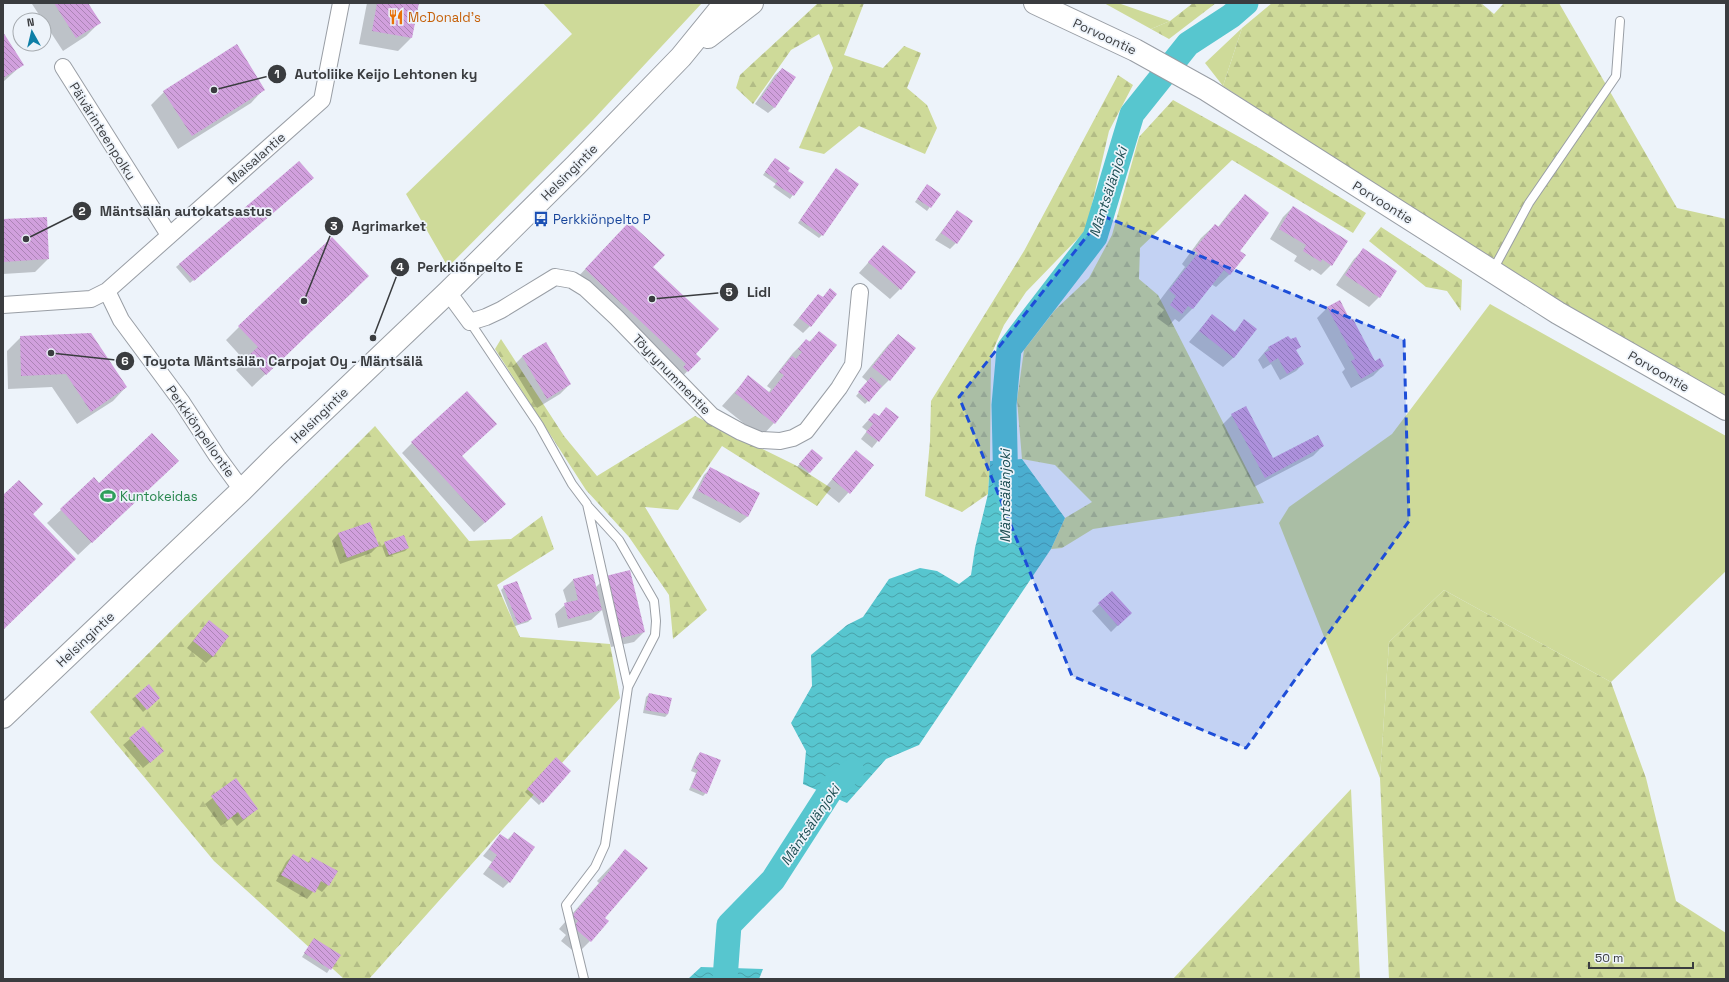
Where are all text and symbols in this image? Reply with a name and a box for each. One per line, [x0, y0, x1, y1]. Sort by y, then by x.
restaurant icon: McDonald's [387, 8, 405, 26]
place label: McDonald's [408, 9, 481, 26]
north arrow [12, 12, 52, 52]
street label: Porvoontie [1070, 14, 1139, 59]
text: N [26, 15, 35, 30]
callout: Autoliike Keijo Lehtonen ky [267, 61, 486, 87]
text: Autoliike Keijo Lehtonen ky [295, 65, 477, 83]
text: 1 [274, 66, 280, 82]
street label: Päivärinteenpolku [66, 79, 139, 183]
street label: Maisalantie [224, 129, 289, 188]
street label: Helsingintie [537, 140, 601, 204]
water label: Mäntsälänjoki [1085, 143, 1131, 239]
street label: Porvoontie [1349, 177, 1416, 228]
callout: Mäntsälän autokatsastus [72, 198, 281, 224]
text: Mäntsälän autokatsastus [100, 202, 272, 220]
text: 2 [78, 203, 86, 219]
bus stop icon: Perkkiönpelto P [532, 210, 550, 228]
place label: Perkkiönpelto P [553, 211, 651, 228]
callout: Agrimarket [324, 213, 434, 239]
text: Agrimarket [352, 217, 426, 235]
text: 3 [330, 218, 338, 234]
callout: Perkkiönpelto E [390, 254, 531, 280]
text: Perkkiönpelto E [417, 258, 523, 276]
text: 4 [396, 259, 404, 275]
callout: Lidl [719, 279, 779, 305]
text: Lidl [747, 283, 771, 301]
text: 5 [725, 284, 733, 300]
street label: Töyrynummentie [629, 330, 714, 418]
street label: Porvoontie [1625, 347, 1692, 396]
callout: Toyota Mäntsälän Carpojat Oy - Mäntsälä [115, 348, 432, 374]
text: Toyota Mäntsälän Carpojat Oy - Mäntsälä [143, 352, 423, 370]
text: 6 [121, 353, 129, 369]
street label: Perkkiönpellontie [163, 382, 239, 481]
street label: Helsingintie [287, 384, 352, 447]
water label: Mäntsälänjoki [996, 448, 1014, 543]
sports icon: Kuntokeidas [99, 487, 117, 505]
place label: Kuntokeidas [120, 488, 198, 505]
street label: Helsingintie [53, 608, 118, 671]
water label: Mäntsälänjoki [776, 780, 844, 869]
scale bar [1589, 944, 1693, 970]
text: 50 m [1595, 950, 1623, 966]

